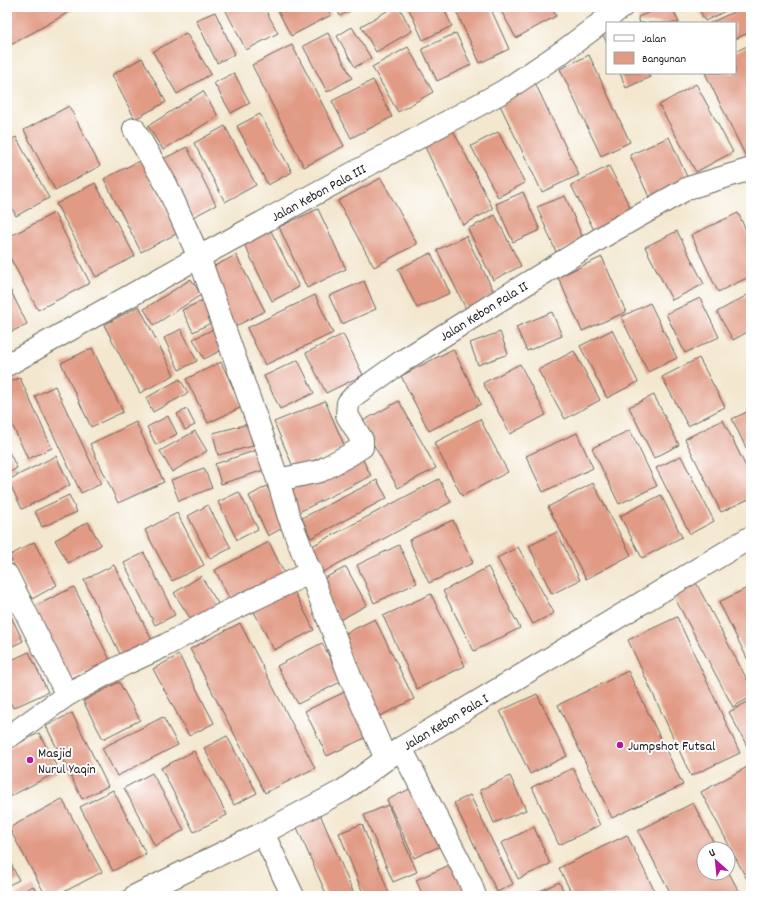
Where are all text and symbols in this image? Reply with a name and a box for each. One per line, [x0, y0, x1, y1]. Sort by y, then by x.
legend [606, 22, 736, 74]
text: Jalan [642, 31, 666, 48]
text: Bangunan [642, 51, 686, 68]
street label: Jalan Kebon Pala III [268, 160, 371, 228]
street label: Jalan Kebon Pala II [436, 277, 533, 347]
street label: Jalan Kebon Pala I [400, 689, 493, 756]
place label: Jumpshot Futsal [628, 737, 716, 757]
marker: Jumpshot Futsal [615, 740, 625, 750]
place label: Masjid Nurul Yaqin [38, 744, 96, 780]
marker: Masjid Nurul Yaqin [25, 755, 35, 765]
north arrow [696, 841, 736, 881]
text: U [706, 846, 718, 862]

